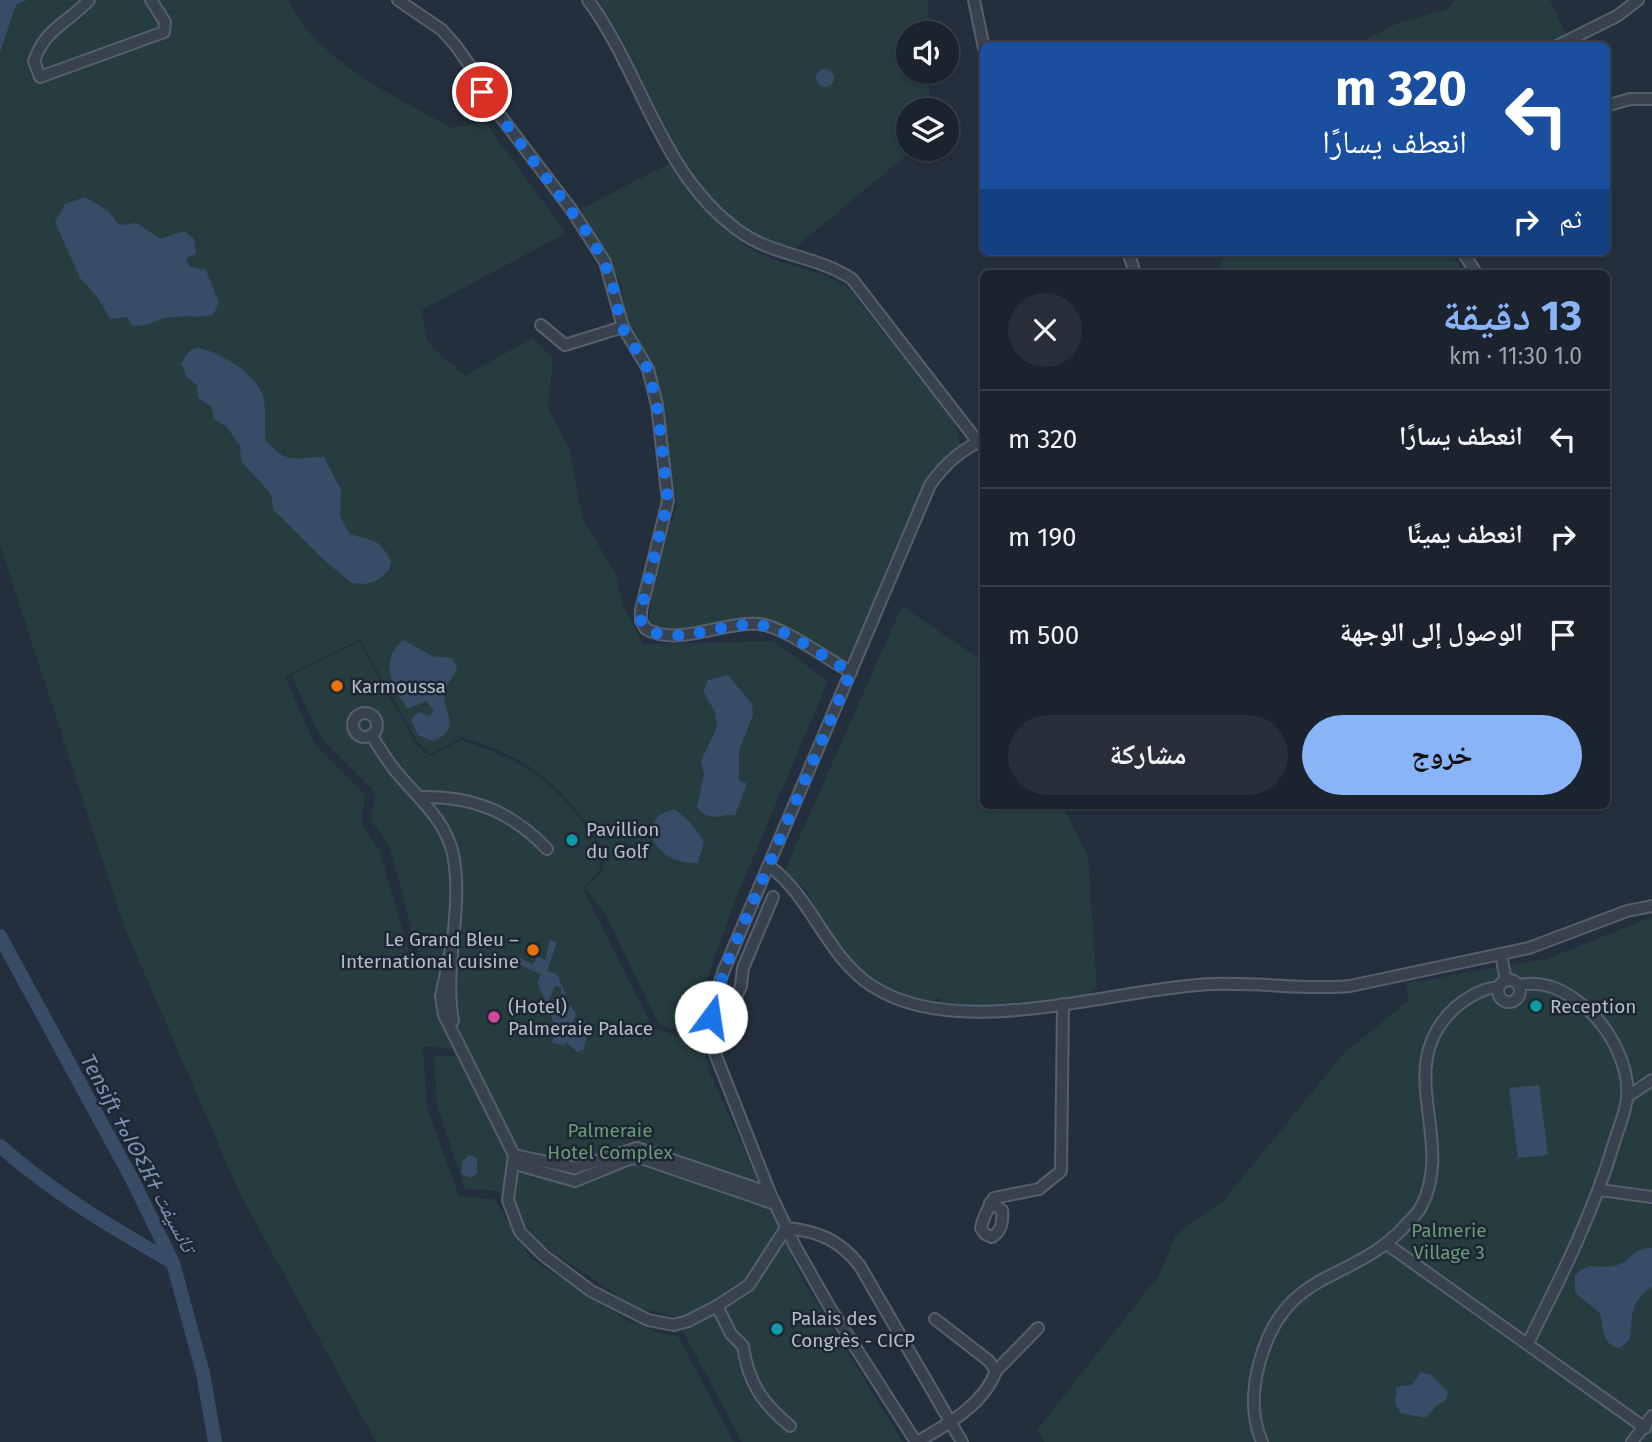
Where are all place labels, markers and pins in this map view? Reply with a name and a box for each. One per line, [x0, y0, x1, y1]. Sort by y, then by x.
pin [452, 62, 512, 122]
place label: Karmoussa [351, 675, 446, 698]
marker: Karmoussa [329, 678, 345, 694]
place label: Pavillion du Golf [586, 818, 659, 863]
marker: Pavillion du Golf [564, 832, 580, 848]
place label: Le Grand Bleu – International cuisine [340, 928, 519, 973]
marker: Le Grand Bleu – International cuisine [525, 942, 541, 958]
place label: (Hotel) Palmeraie Palace [508, 995, 653, 1040]
place label: Reception [1550, 995, 1636, 1018]
marker: Reception [1528, 998, 1544, 1014]
marker: (Hotel) Palmeraie Palace [486, 1009, 502, 1025]
place label: Palais des Congrès - CICP [791, 1307, 915, 1352]
marker: Palais des Congrès - CICP [769, 1321, 785, 1337]

